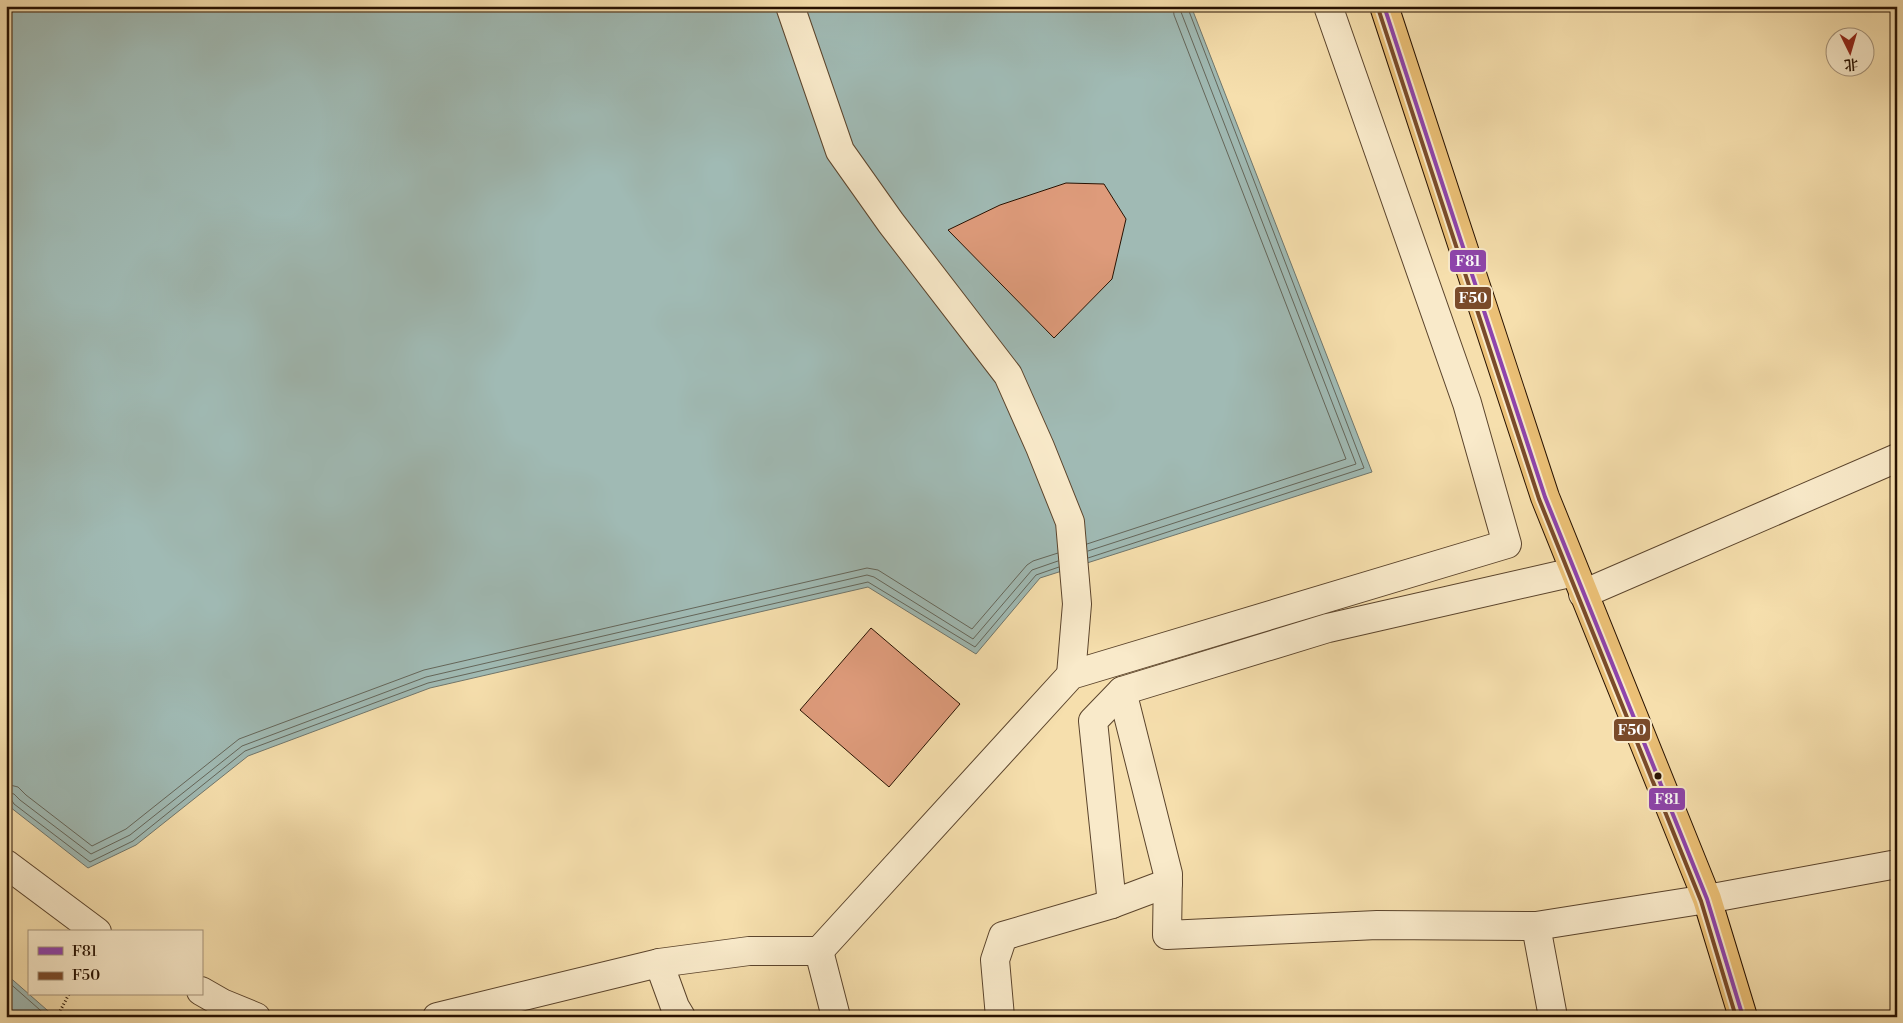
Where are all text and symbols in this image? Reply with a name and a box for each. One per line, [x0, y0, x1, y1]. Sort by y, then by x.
north arrow [1826, 28, 1876, 78]
text: 北 [1843, 54, 1859, 74]
line badge: F81 [1449, 249, 1487, 273]
text: F81 [1455, 253, 1481, 271]
line badge: F50 [1454, 286, 1492, 310]
text: F50 [1459, 290, 1487, 308]
line badge: F50 [1613, 718, 1651, 742]
text: F50 [1618, 722, 1646, 740]
unlabelled marker [1653, 771, 1663, 781]
line badge: F81 [1648, 787, 1686, 811]
text: F81 [1654, 791, 1680, 809]
legend [28, 930, 202, 996]
text: F81 [72, 942, 98, 961]
text: F50 [72, 966, 100, 985]

